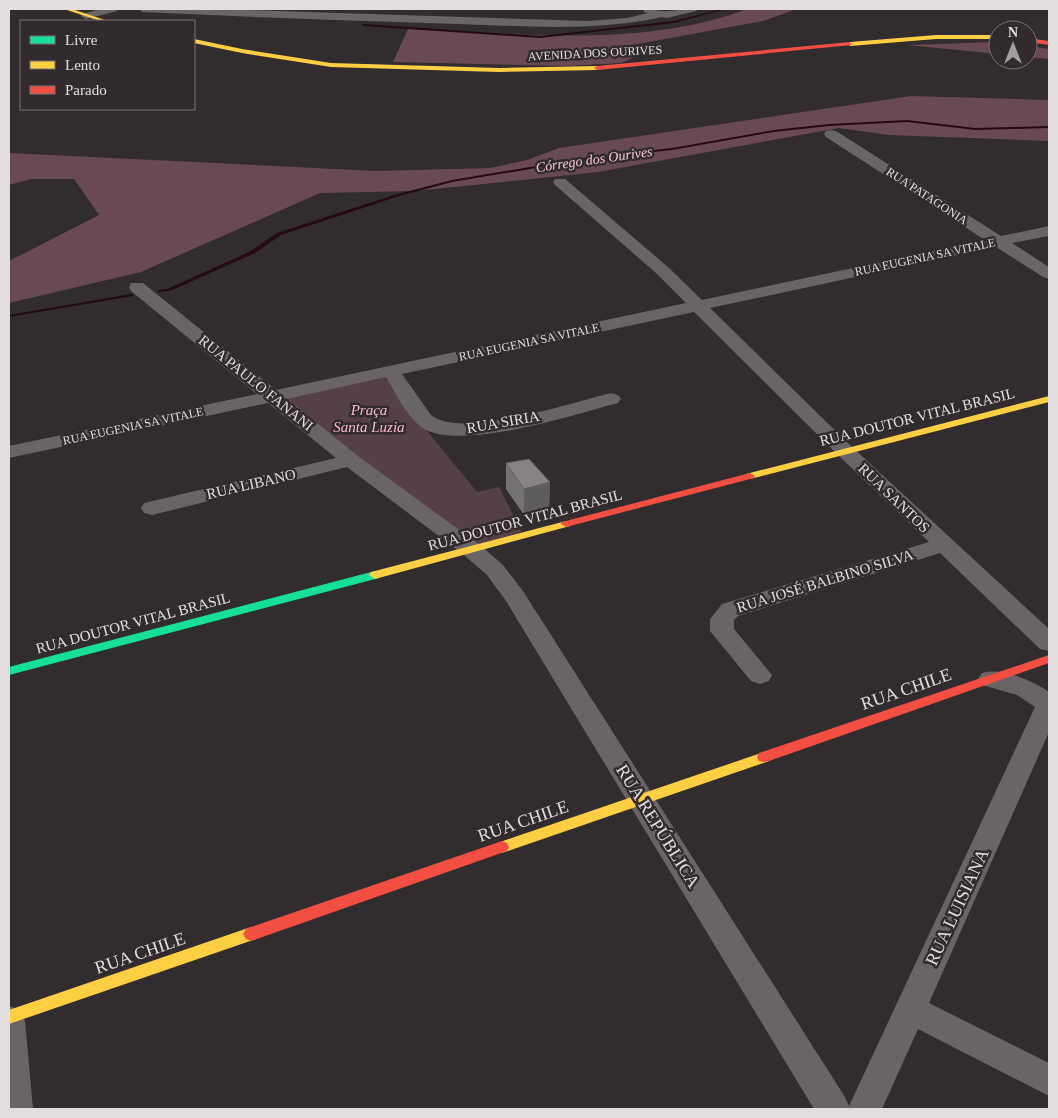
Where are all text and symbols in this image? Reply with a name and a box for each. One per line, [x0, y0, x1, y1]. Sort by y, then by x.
legend [20, 20, 195, 110]
north arrow [988, 20, 1038, 70]
text: N [1008, 25, 1018, 40]
text: Livre [65, 32, 98, 48]
street label: AVENIDA DOS OURIVES [527, 42, 663, 64]
text: Lento [65, 57, 100, 73]
text: Parado [65, 82, 107, 98]
water label: Córrego dos Ourives [535, 144, 654, 175]
street label: RUA PATAGONIA [884, 164, 971, 228]
street label: RUA EUGENIA SA VITALE [854, 235, 996, 279]
street label: RUA EUGENIA SA VITALE [458, 320, 600, 364]
street label: RUA PAULO FANANI [196, 332, 316, 434]
street label: RUA DOUTOR VITAL BRASIL [818, 385, 1016, 449]
park label: Praça Santa Luzia [333, 402, 405, 435]
street label: RUA EUGENIA SA VITALE [62, 404, 204, 448]
street label: RUA SIRIA [465, 408, 541, 436]
street label: RUA SANTOS [855, 460, 933, 536]
street label: RUA LIBANO [205, 466, 297, 502]
street label: RUA DOUTOR VITAL BRASIL [426, 486, 624, 554]
street label: RUA JOSÉ BALBINO SILVA [735, 546, 915, 616]
street label: RUA DOUTOR VITAL BRASIL [34, 589, 232, 657]
street label: RUA CHILE [858, 664, 954, 714]
street label: RUA REPÚBLICA [612, 760, 705, 891]
street label: RUA CHILE [475, 796, 571, 846]
street label: RUA LUISIANA [921, 845, 993, 969]
street label: RUA CHILE [92, 928, 188, 978]

